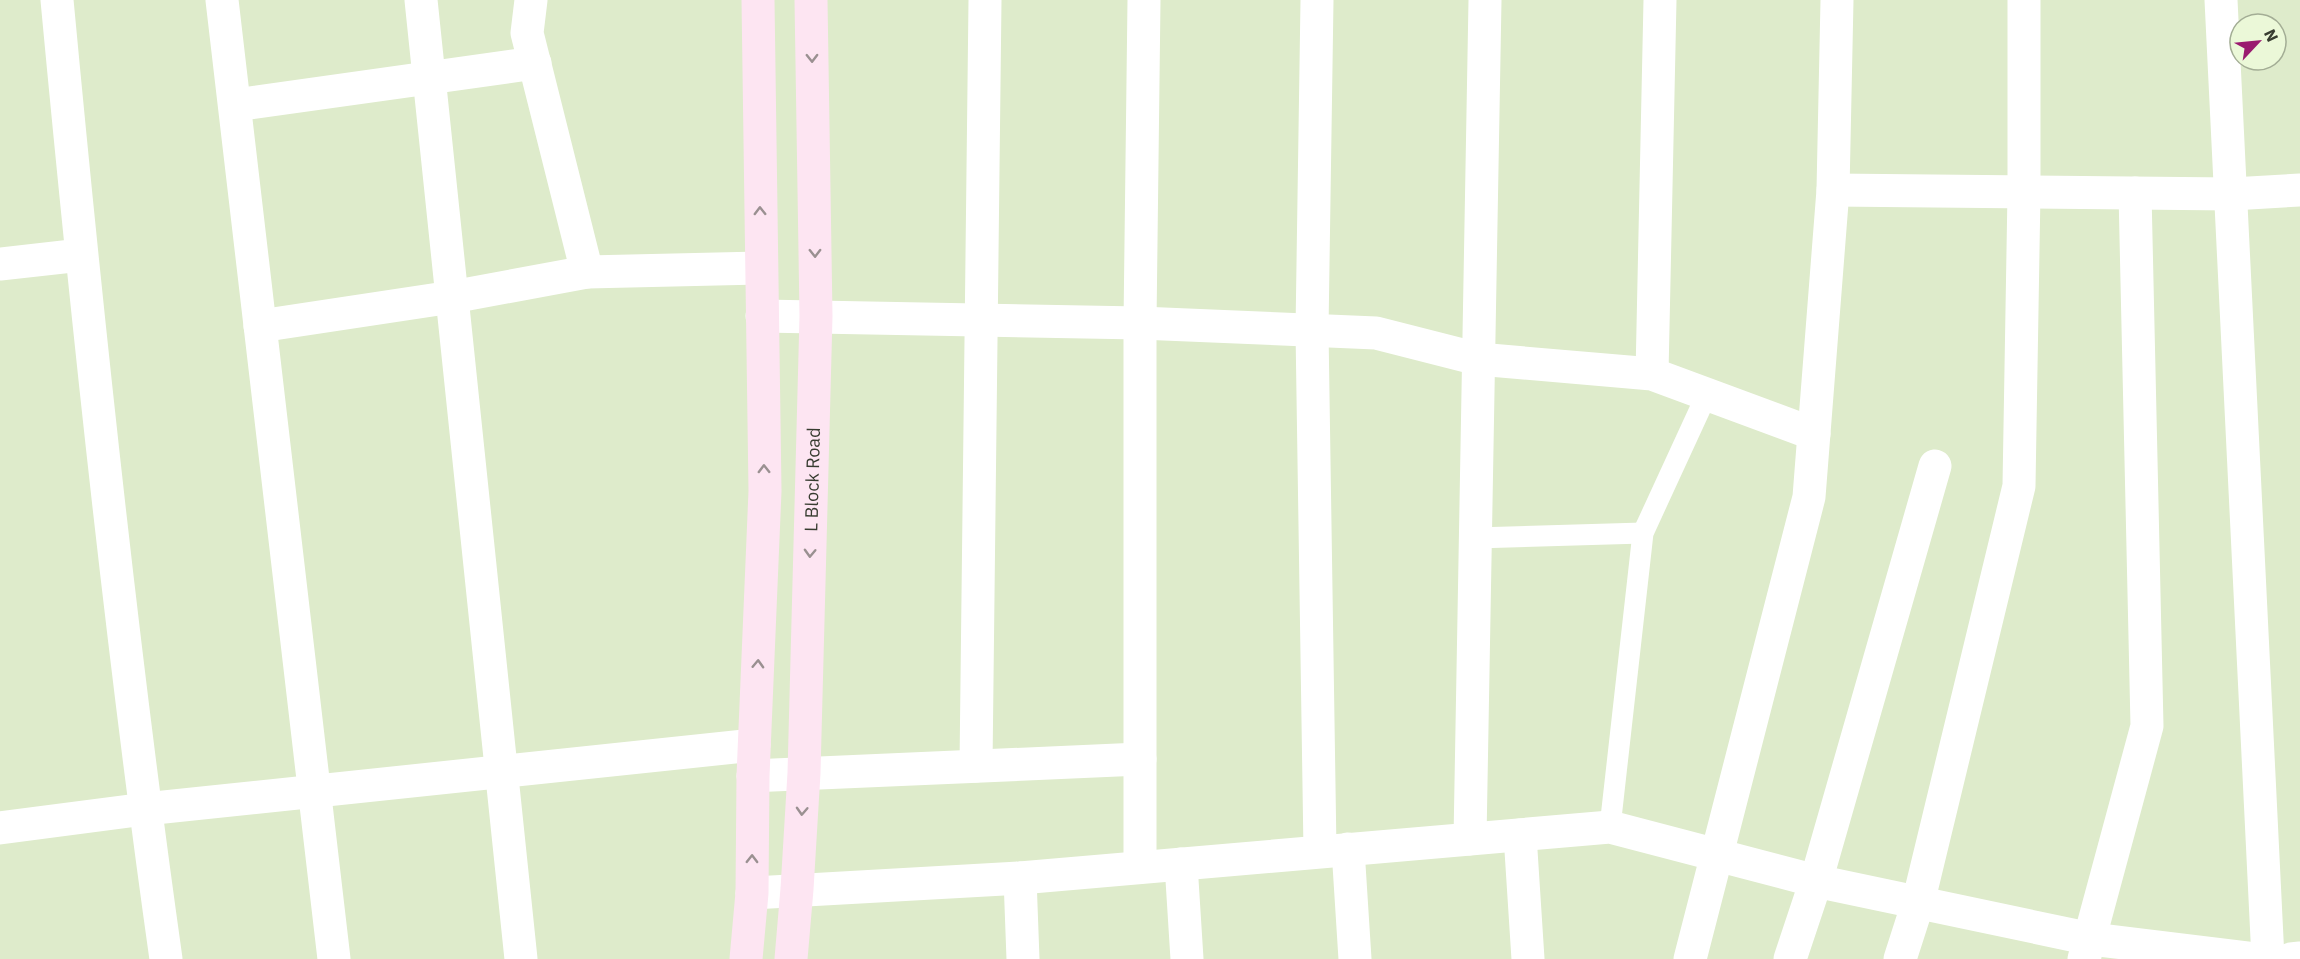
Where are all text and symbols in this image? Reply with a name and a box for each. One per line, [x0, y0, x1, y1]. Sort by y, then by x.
north arrow [2228, 12, 2288, 72]
text: N [2260, 26, 2283, 45]
one-way arrow [806, 54, 818, 63]
one-way arrow [754, 207, 766, 216]
one-way arrow [809, 249, 821, 258]
street label: L Block Road [799, 427, 825, 532]
one-way arrow [758, 465, 770, 474]
one-way arrow [804, 549, 816, 558]
one-way arrow [751, 659, 764, 668]
one-way arrow [795, 807, 808, 816]
one-way arrow [746, 854, 759, 863]

